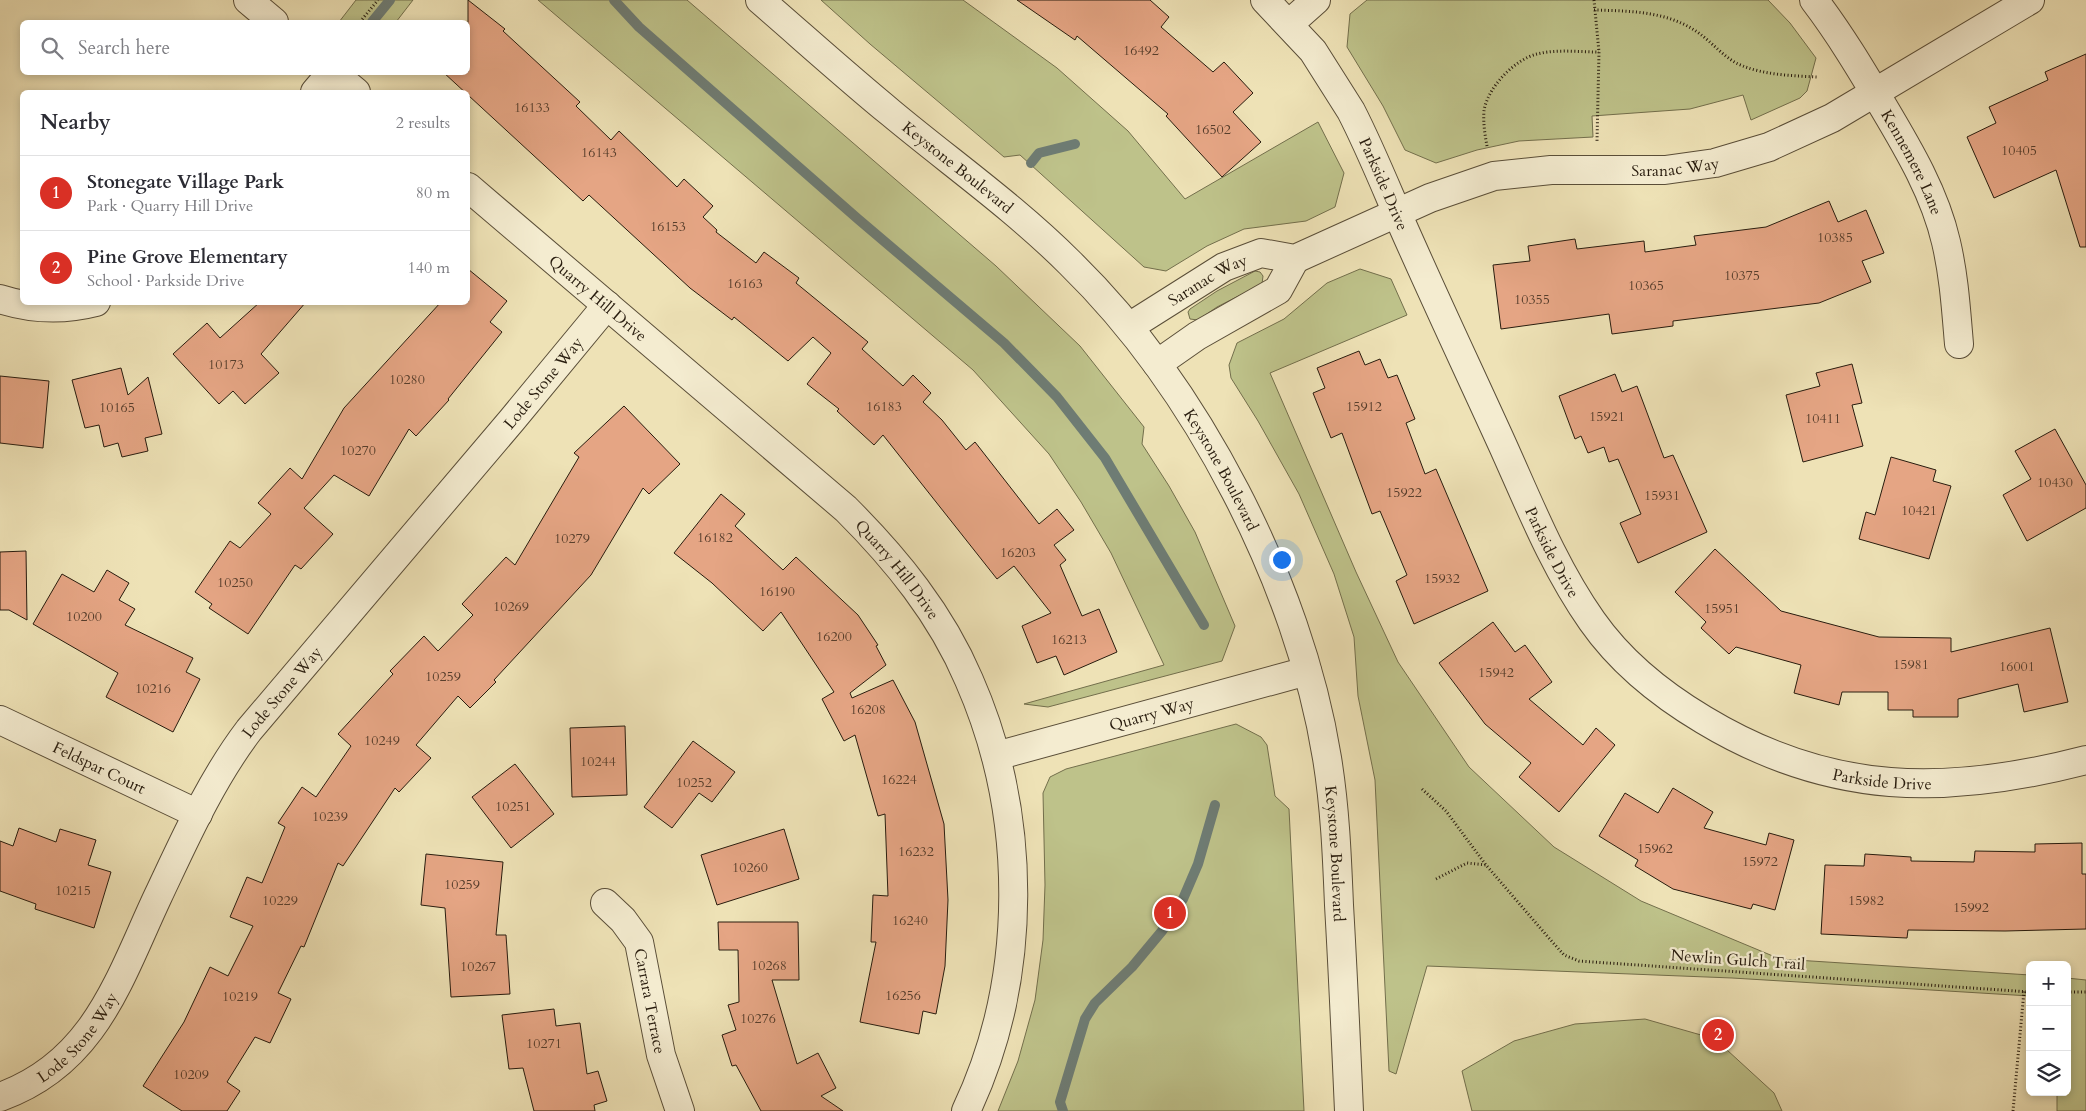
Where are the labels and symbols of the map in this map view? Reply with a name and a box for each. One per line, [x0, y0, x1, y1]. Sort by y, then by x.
house number: 16492 [1123, 41, 1159, 60]
house number: 16133 [514, 98, 550, 117]
street label: Kennemere Lane [1875, 106, 1947, 218]
street label: Keystone Boulevard [897, 117, 1018, 219]
house number: 16502 [1195, 120, 1231, 139]
street label: Parkside Drive [1353, 134, 1413, 234]
house number: 10405 [2001, 141, 2037, 160]
house number: 16143 [581, 143, 617, 162]
street label: Saranac Way [1631, 152, 1721, 182]
house number: 16153 [650, 217, 686, 236]
house number: 10385 [1817, 228, 1853, 247]
street label: Saranac Way [1164, 249, 1251, 312]
street label: Quarry Hill Drive [544, 250, 651, 347]
house number: 10375 [1724, 266, 1760, 285]
house number: 16163 [727, 274, 763, 293]
house number: 10365 [1628, 276, 1664, 295]
house number: 10355 [1514, 290, 1550, 309]
street label: Lode Stone Way [499, 332, 589, 434]
house number: 10173 [208, 355, 244, 374]
house number: 10280 [389, 370, 425, 389]
house number: 16183 [866, 397, 902, 416]
house number: 15912 [1346, 397, 1382, 416]
house number: 10165 [99, 398, 135, 417]
street label: Keystone Boulevard [1178, 405, 1263, 535]
house number: 15921 [1589, 407, 1625, 426]
house number: 10411 [1805, 409, 1841, 428]
house number: 10270 [340, 441, 376, 460]
house number: 10430 [2037, 473, 2073, 492]
house number: 15922 [1386, 483, 1422, 502]
house number: 15931 [1644, 486, 1680, 505]
house number: 10421 [1901, 501, 1937, 520]
street label: Parkside Drive [1519, 503, 1584, 602]
street label: Quarry Hill Drive [850, 515, 944, 624]
house number: 16182 [697, 528, 733, 547]
house number: 10279 [554, 529, 590, 548]
house number: 16203 [1000, 543, 1036, 562]
your location [1269, 547, 1295, 573]
house number: 15932 [1424, 569, 1460, 588]
house number: 10250 [217, 573, 253, 592]
house number: 16190 [759, 582, 795, 601]
house number: 10269 [493, 597, 529, 616]
house number: 15951 [1704, 599, 1740, 618]
house number: 10200 [66, 607, 102, 626]
house number: 16200 [816, 627, 852, 646]
house number: 16213 [1051, 630, 1087, 649]
street label: Lode Stone Way [237, 642, 328, 743]
house number: 15981 [1893, 655, 1929, 674]
house number: 16001 [1999, 657, 2035, 676]
house number: 15942 [1478, 663, 1514, 682]
house number: 10259 [425, 667, 461, 686]
house number: 10216 [135, 679, 171, 698]
street label: Quarry Way [1107, 692, 1197, 737]
house number: 16208 [850, 700, 886, 719]
house number: 10249 [364, 731, 400, 750]
street label: Feldspar Court [49, 737, 149, 800]
house number: 10244 [580, 752, 616, 771]
street label: Parkside Drive [1830, 764, 1932, 795]
house number: 16224 [881, 770, 917, 789]
house number: 10252 [676, 773, 712, 792]
street label: Keystone Boulevard [1319, 785, 1350, 923]
house number: 10251 [495, 797, 531, 816]
house number: 10239 [312, 807, 348, 826]
house number: 15962 [1637, 839, 1673, 858]
house number: 16232 [898, 842, 934, 861]
house number: 15972 [1742, 852, 1778, 871]
house number: 10260 [732, 858, 768, 877]
house number: 10259 [444, 875, 480, 894]
house number: 10215 [55, 881, 91, 900]
house number: 10229 [262, 891, 298, 910]
house number: 15982 [1848, 891, 1884, 910]
pin: 1 [1154, 894, 1186, 932]
house number: 15992 [1953, 898, 1989, 917]
house number: 16240 [892, 911, 928, 930]
street label: Newlin Gulch Trail [1670, 944, 1806, 976]
street label: Carrara Terrace [628, 947, 671, 1056]
house number: 10268 [751, 956, 787, 975]
house number: 10267 [460, 957, 496, 976]
house number: 16256 [885, 986, 921, 1005]
house number: 10219 [222, 987, 258, 1006]
street label: Lode Stone Way [33, 988, 123, 1088]
house number: 10276 [740, 1009, 776, 1028]
pin: 2 [1702, 1016, 1734, 1054]
house number: 10271 [526, 1034, 562, 1053]
house number: 10209 [173, 1065, 209, 1084]

